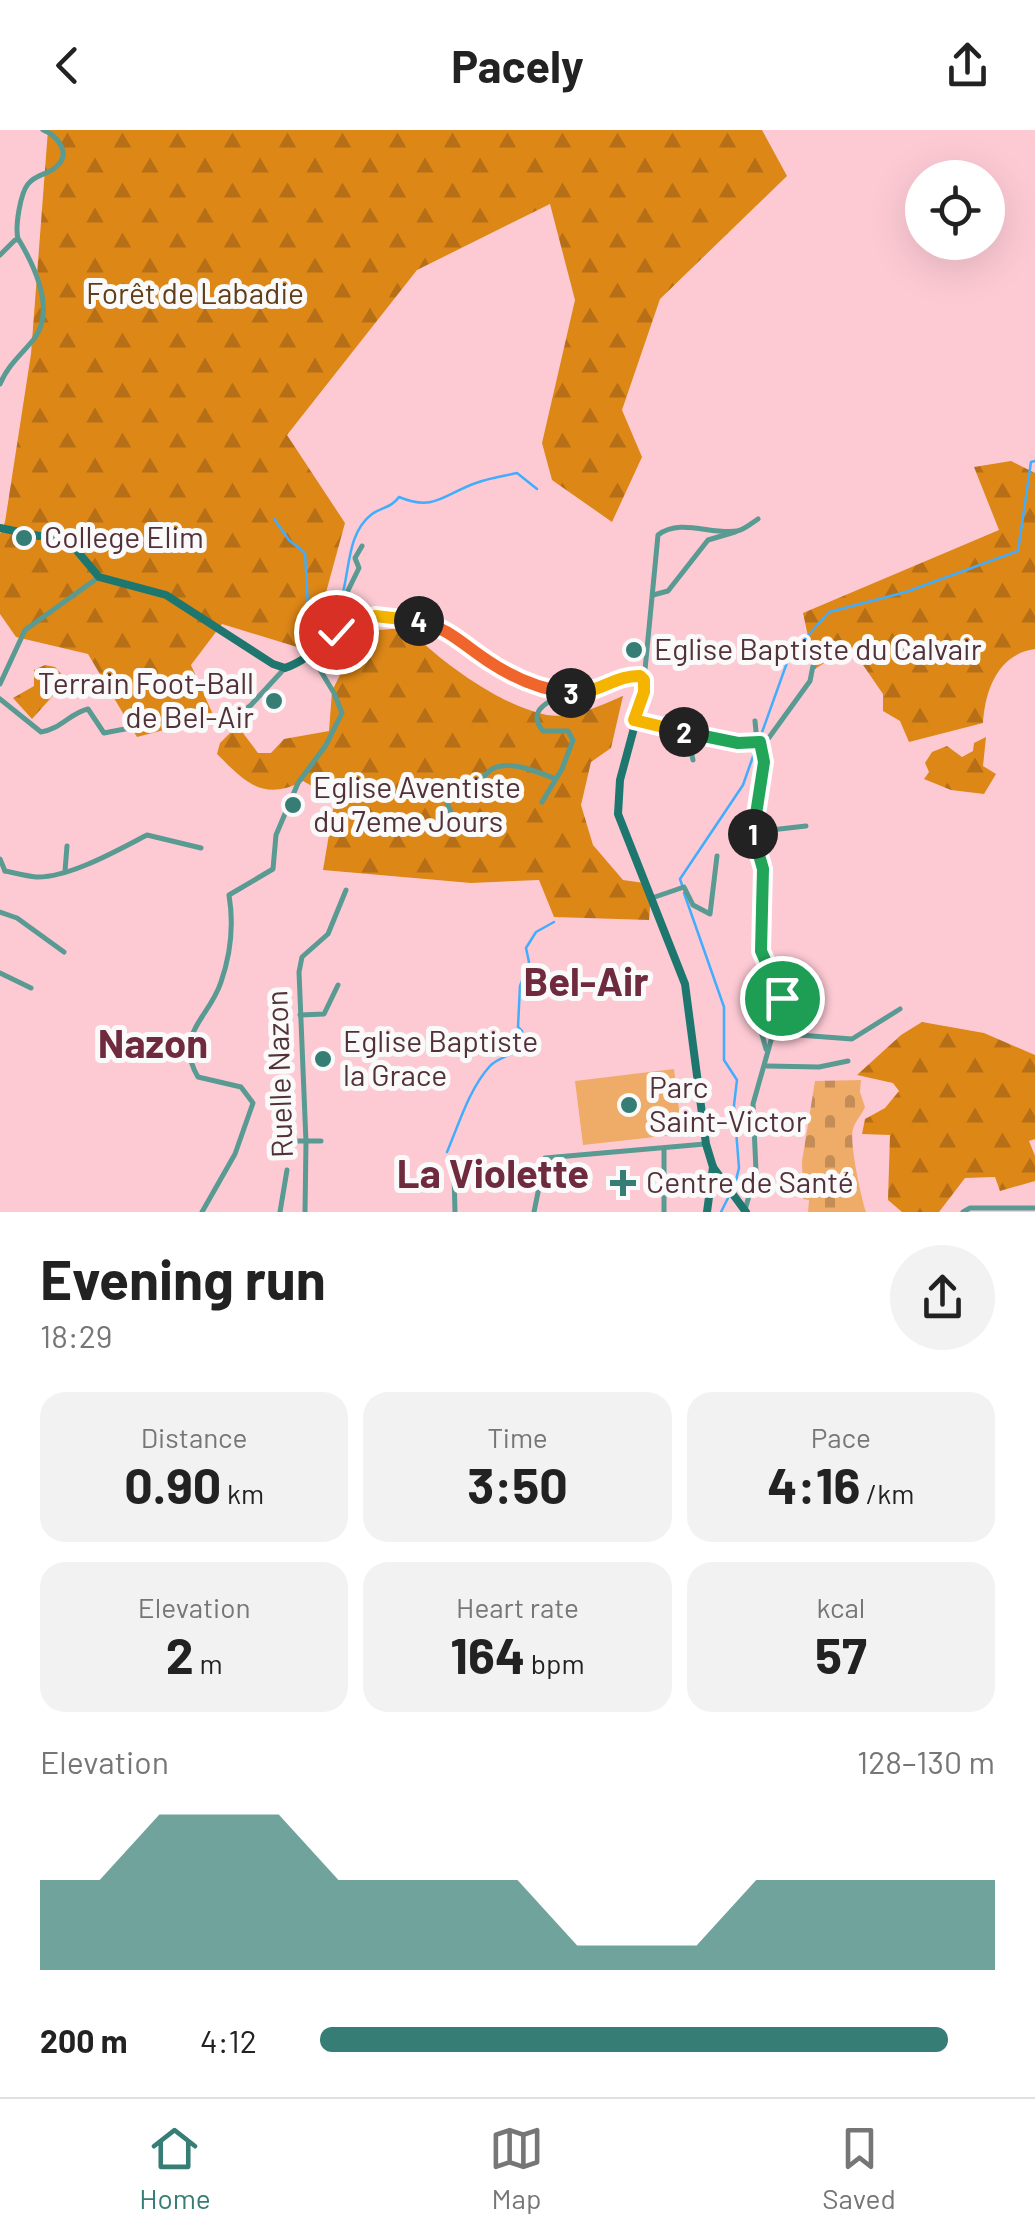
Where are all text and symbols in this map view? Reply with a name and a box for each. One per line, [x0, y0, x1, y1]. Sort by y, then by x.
icon: back [40, 38, 95, 93]
text: Pacely [451, 38, 584, 92]
icon: share [940, 38, 995, 93]
map controls [905, 160, 1005, 260]
button: locate [905, 160, 1005, 260]
park label: Forêt de Labadie [86, 274, 304, 310]
place label: College Elim [44, 518, 204, 554]
marker: College Elim [13, 527, 35, 549]
pin [294, 590, 379, 675]
pin: 4 [394, 596, 444, 646]
text: 4 [411, 604, 427, 638]
icon: check [309, 605, 364, 660]
place label: Eglise Baptiste du Calvair [654, 630, 982, 666]
marker: Eglise Baptiste du Calvair [623, 639, 645, 661]
place label: Terrain Foot-Ball de Bel-Air [38, 664, 254, 734]
pin: 3 [546, 668, 596, 718]
text: 3 [563, 676, 579, 710]
marker: Terrain Foot-Ball de Bel-Air [263, 690, 285, 712]
pin: 2 [659, 707, 709, 757]
text: 2 [676, 715, 692, 749]
place label: Eglise Aventiste du 7eme Jours [313, 768, 521, 838]
marker: Eglise Aventiste du 7eme Jours [282, 794, 304, 816]
pin: 1 [728, 809, 778, 859]
text: 1 [748, 817, 758, 851]
district label: Bel-Air [523, 956, 649, 1004]
pin [740, 956, 825, 1041]
icon: arrive [755, 971, 810, 1026]
street label: Ruelle Nazon [257, 990, 299, 1158]
district label: Nazon [98, 1018, 208, 1066]
place label: Eglise Baptiste la Grace [343, 1022, 538, 1092]
marker: Eglise Baptiste la Grace [312, 1048, 334, 1070]
place label: Parc Saint-Victor [649, 1068, 807, 1138]
marker: Parc Saint-Victor [618, 1094, 640, 1116]
district label: La Violette [397, 1148, 589, 1196]
place label: Centre de Santé [646, 1163, 854, 1199]
marker: Centre de Santé [610, 1170, 636, 1196]
text: Evening run [40, 1245, 326, 1311]
button: share [890, 1245, 995, 1350]
text: 18:29 [40, 1316, 113, 1354]
text: Distance [141, 1420, 248, 1454]
text: Time [487, 1420, 548, 1454]
text: Pace [811, 1420, 871, 1454]
text: 0.90 [124, 1454, 221, 1514]
text: 3:50 [467, 1454, 568, 1514]
text: 4:16 [767, 1454, 860, 1514]
text: km [221, 1476, 264, 1510]
text: /km [860, 1476, 914, 1510]
text: Elevation [138, 1590, 251, 1624]
text: Heart rate [456, 1590, 579, 1624]
text: kcal [816, 1590, 865, 1624]
text: 2 [166, 1624, 194, 1684]
text: 164 [450, 1624, 525, 1684]
text: 57 [815, 1624, 867, 1684]
text: m [194, 1646, 223, 1680]
text: bpm [525, 1646, 585, 1680]
text: Elevation [40, 1742, 169, 1780]
text: 128–130 m [857, 1742, 995, 1780]
text: 200 m [40, 2021, 128, 2059]
text: 4:12 [200, 2021, 257, 2059]
tab: Home [139, 2121, 211, 2215]
tab: Map [489, 2121, 544, 2215]
tab: Saved [822, 2121, 896, 2215]

